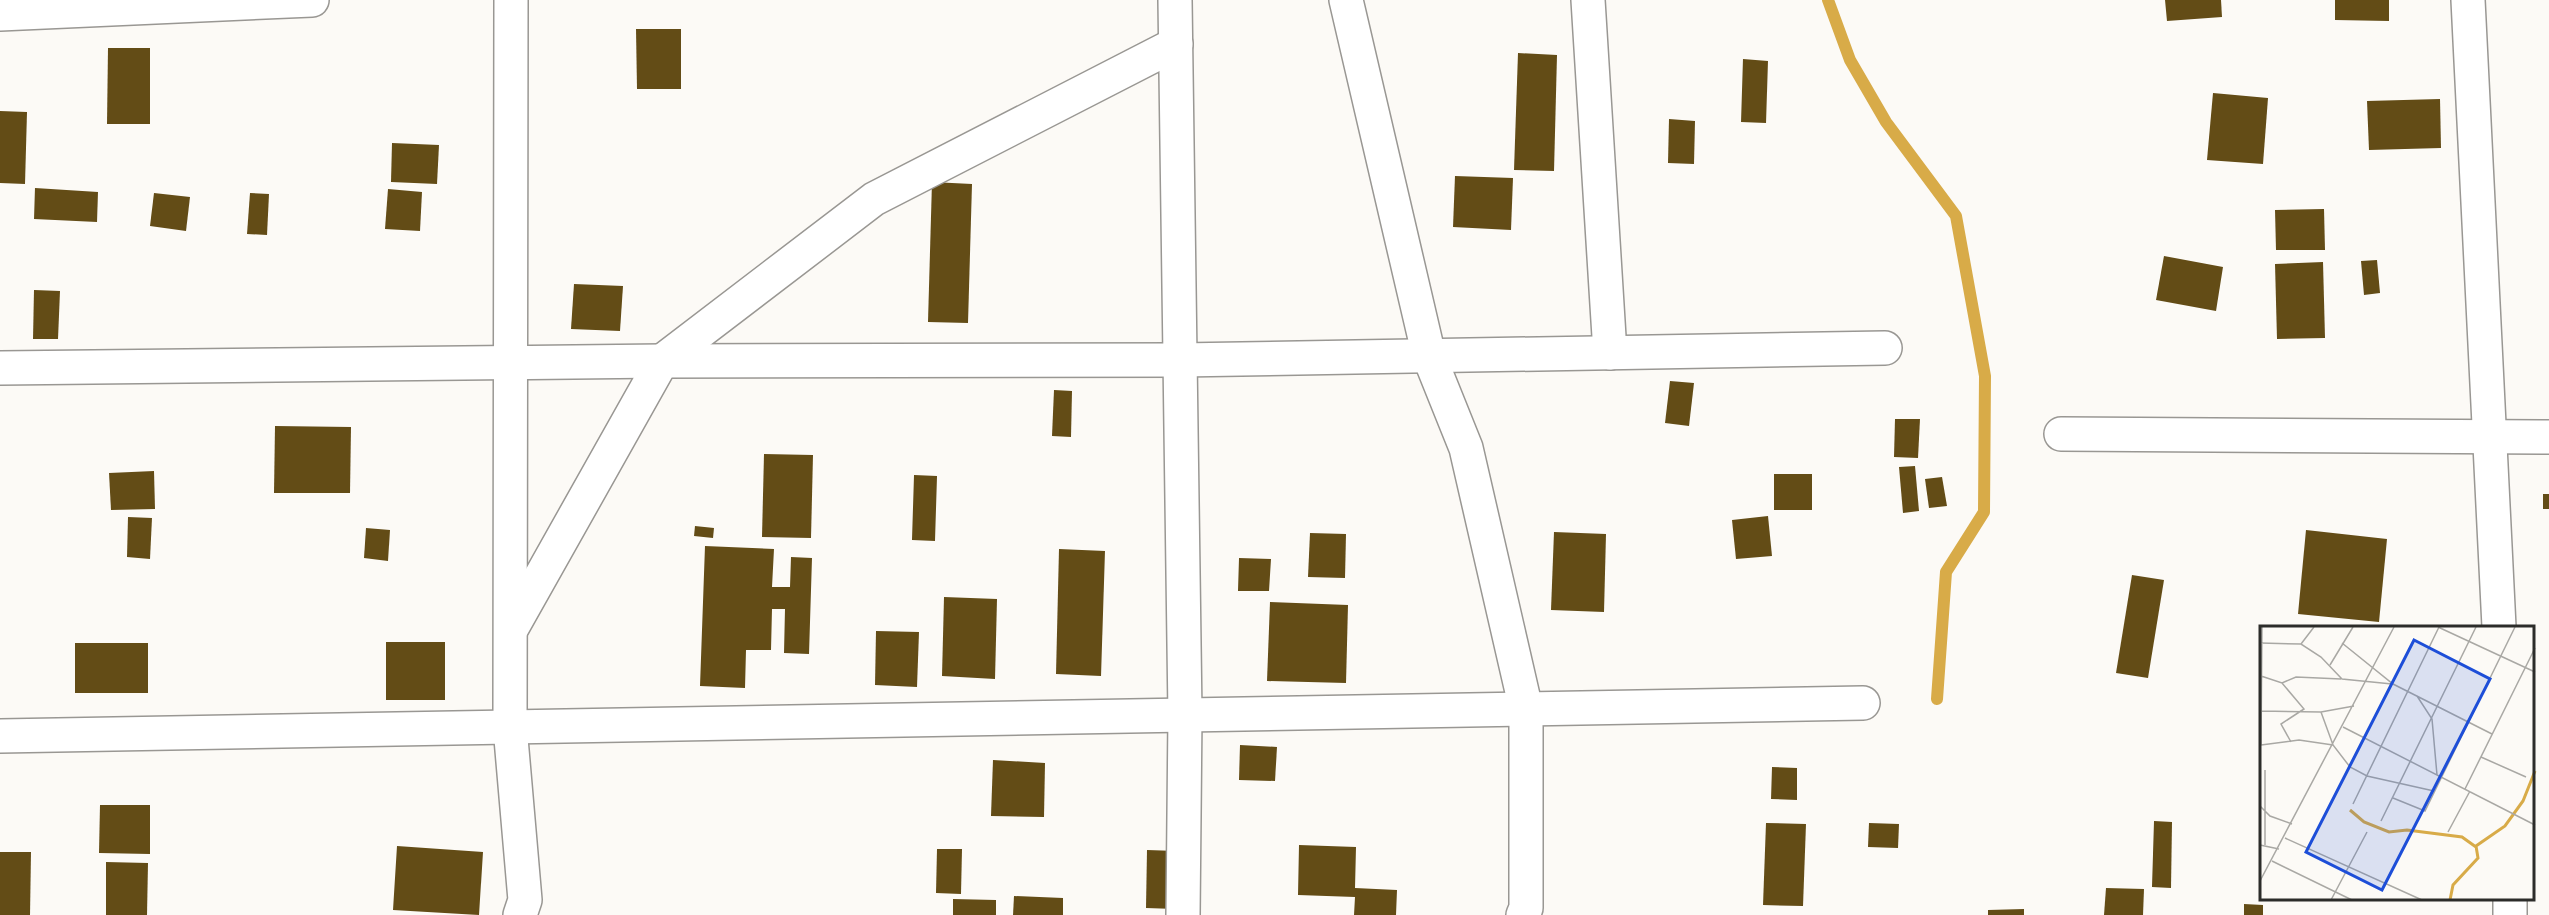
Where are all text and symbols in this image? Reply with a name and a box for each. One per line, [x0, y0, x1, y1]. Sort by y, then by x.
inset map [2260, 626, 2534, 900]

